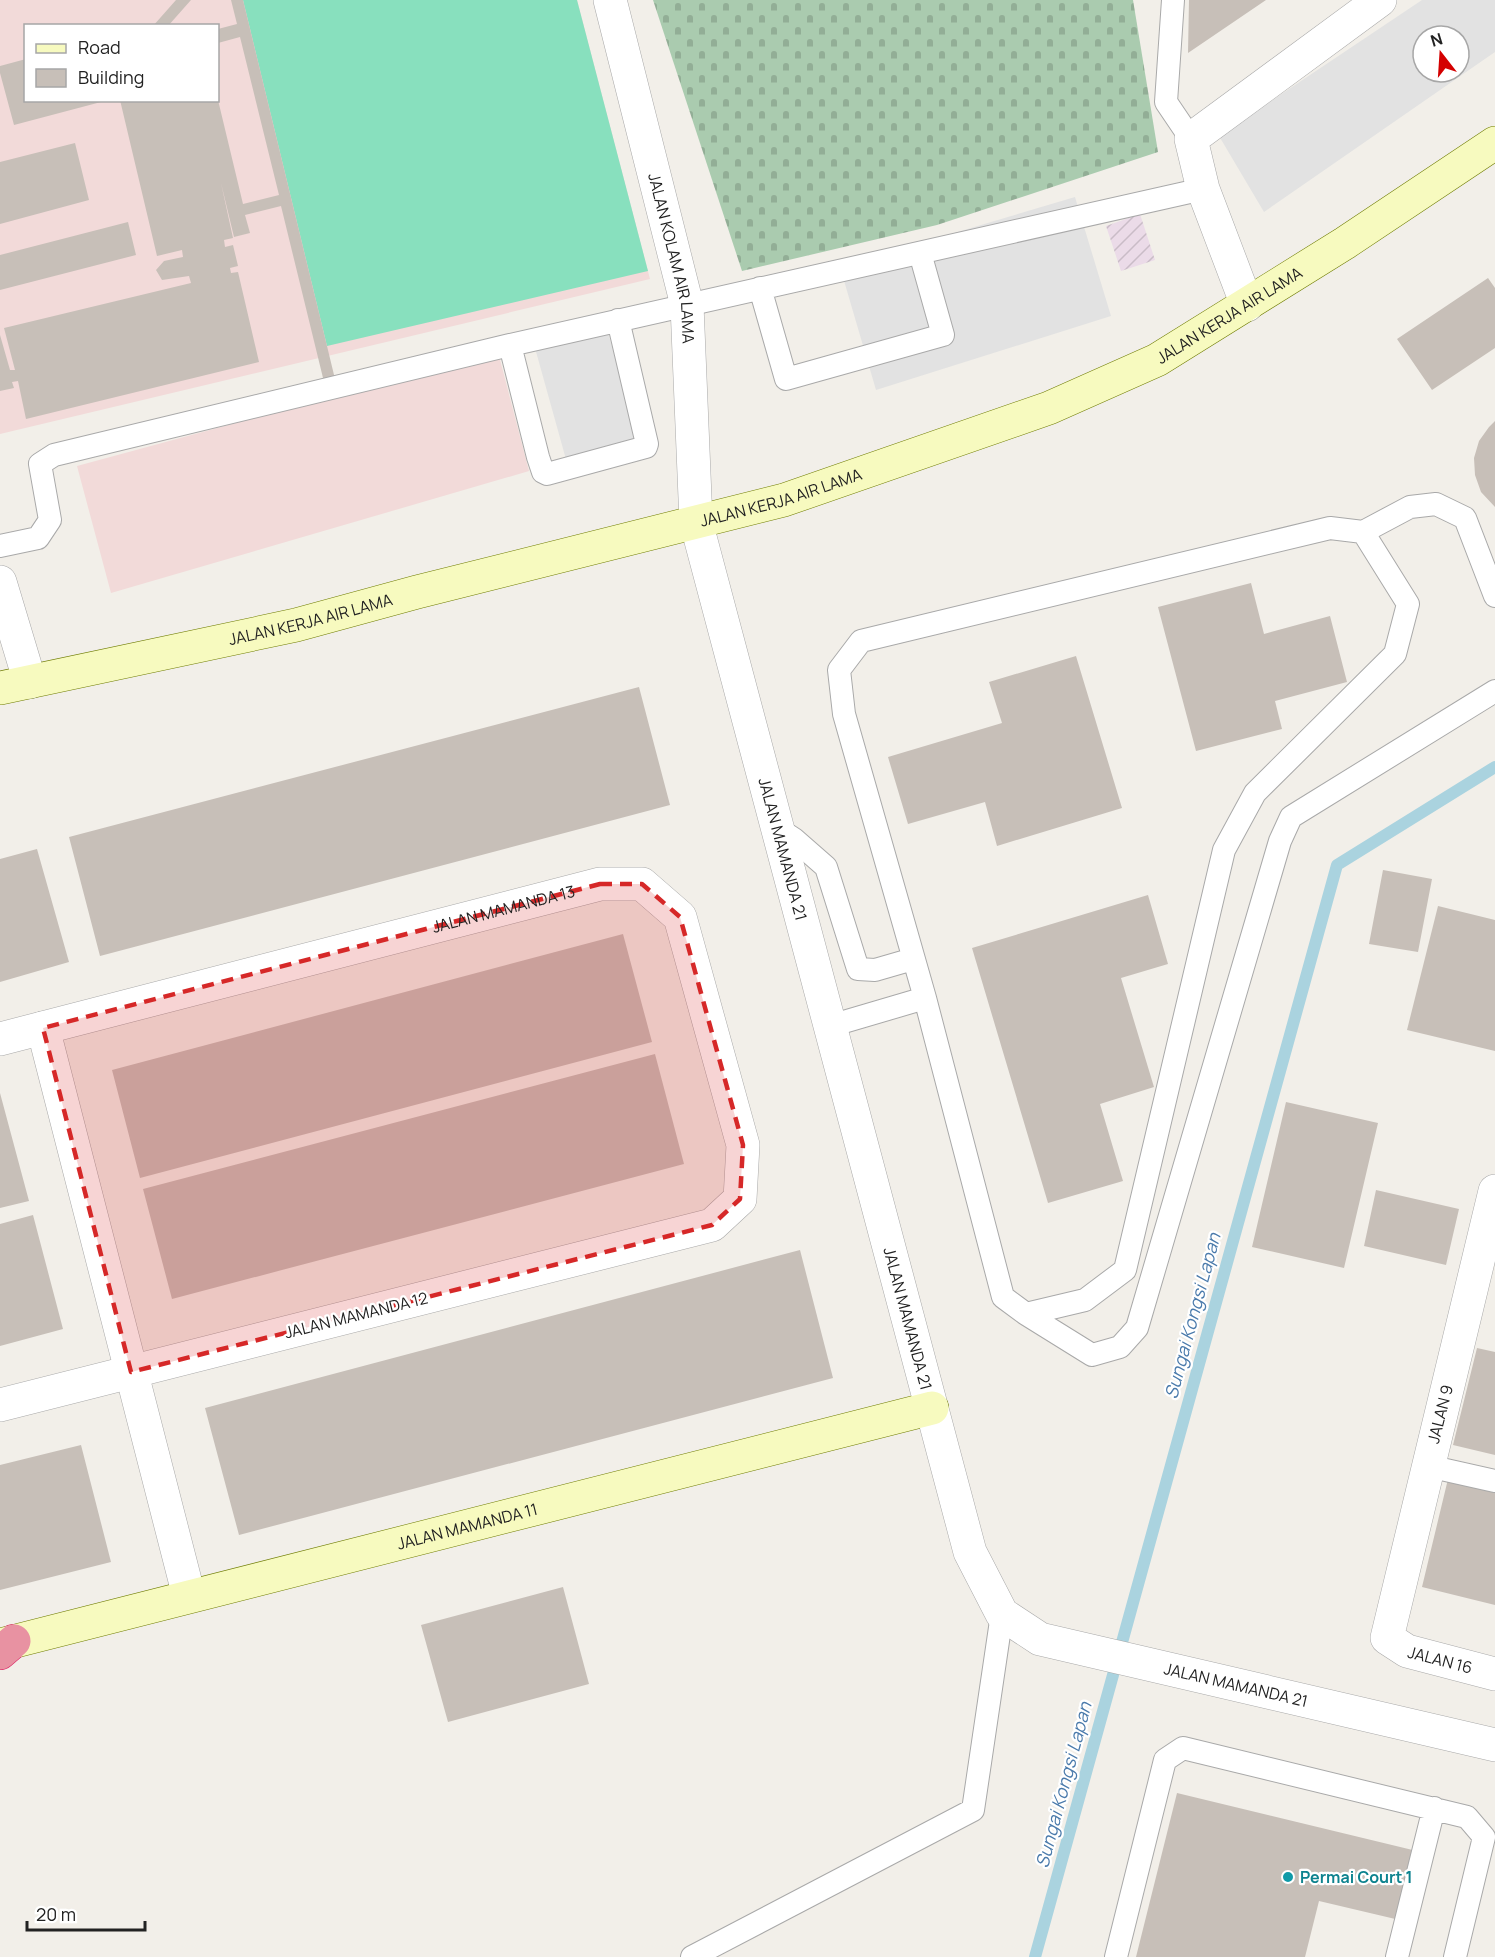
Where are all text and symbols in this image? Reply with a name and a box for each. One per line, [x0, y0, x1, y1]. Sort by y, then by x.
legend [24, 24, 219, 102]
north arrow [1411, 24, 1471, 84]
text: N [1428, 27, 1445, 52]
text: Road [78, 35, 121, 59]
text: Building [78, 65, 144, 89]
street label: JALAN KOLAM AIR LAMA [643, 171, 700, 344]
street label: JALAN KERJA AIR LAMA [1152, 261, 1306, 369]
street label: JALAN KERJA AIR LAMA [698, 463, 865, 532]
street label: JALAN KERJA AIR LAMA [227, 588, 395, 650]
street label: JALAN MAMANDA 21 [753, 775, 812, 923]
street label: JALAN MAMANDA 13 [430, 880, 577, 938]
water label: Sungai Kongsi Lapan [1158, 1229, 1226, 1401]
street label: JALAN MAMANDA 21 [878, 1245, 937, 1392]
street label: JALAN MAMANDA 12 [282, 1287, 430, 1343]
street label: JALAN 9 [1422, 1382, 1458, 1446]
street label: JALAN MAMANDA 11 [395, 1498, 540, 1555]
street label: JALAN 16 [1406, 1641, 1475, 1679]
street label: JALAN MAMANDA 21 [1162, 1657, 1310, 1712]
water label: Sungai Kongsi Lapan [1029, 1698, 1097, 1870]
place label: Permai Court 1 [1300, 1866, 1413, 1888]
marker: Permai Court 1 [1281, 1870, 1295, 1884]
scale bar [27, 1894, 146, 1932]
text: 20 m [36, 1902, 76, 1926]

